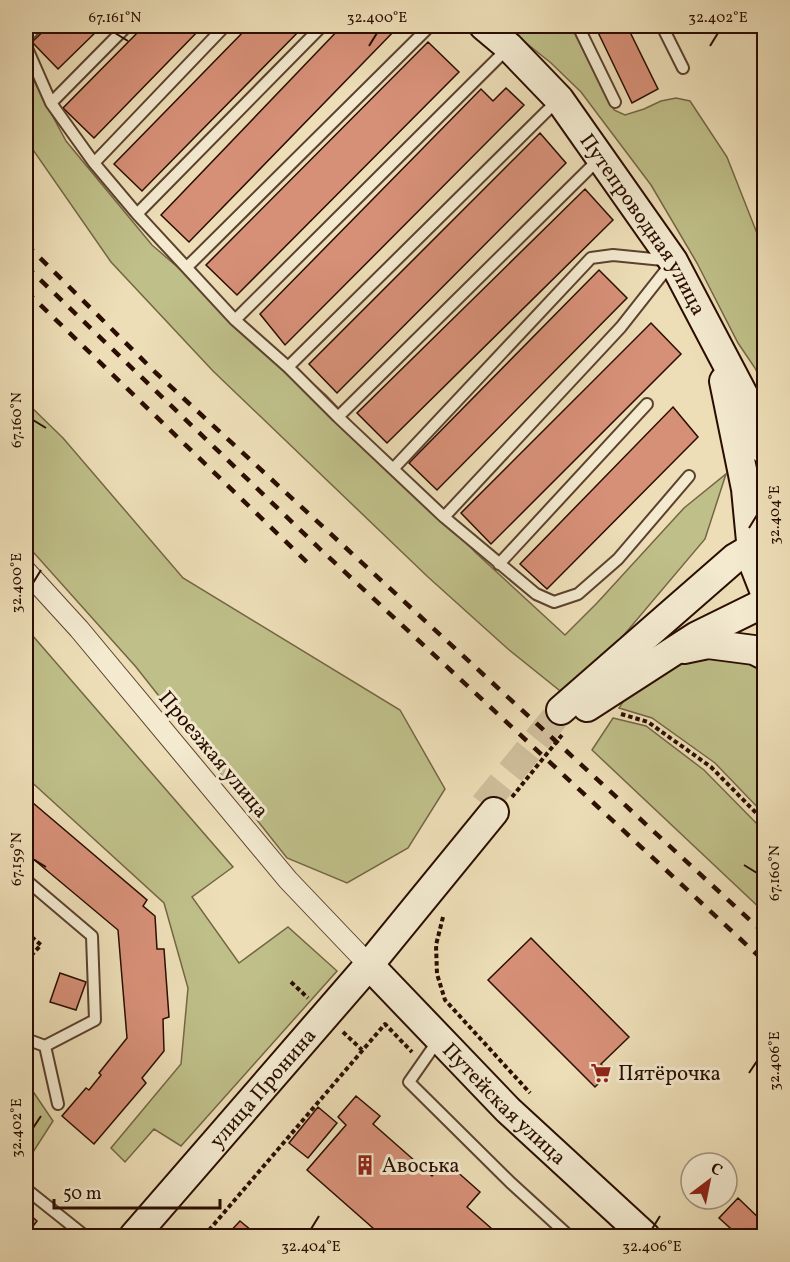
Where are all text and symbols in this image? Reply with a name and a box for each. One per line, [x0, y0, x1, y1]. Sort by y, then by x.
text: 67.161°N [89, 8, 141, 29]
text: 32.400°E [347, 8, 407, 29]
text: 32.402°E [688, 8, 748, 29]
street label: Путепроводная улица [572, 128, 712, 321]
text: 67.160°N [7, 392, 28, 448]
text: 32.404°E [765, 485, 786, 545]
text: 32.400°E [7, 553, 28, 613]
street label: Проезжая улица [151, 685, 275, 825]
text: 67.159°N [7, 832, 28, 886]
text: 67.160°N [765, 845, 786, 901]
street label: улица Пронина [203, 1023, 324, 1155]
text: 32.406°E [765, 1031, 786, 1091]
street label: Путейская улица [435, 1037, 572, 1173]
place label: Пятёрочка [618, 1060, 721, 1089]
supermarket icon: Пятёрочка [589, 1061, 613, 1085]
text: 32.402°E [7, 1098, 28, 1158]
north arrow [679, 1151, 739, 1211]
place label: Авоська [382, 1152, 460, 1181]
building icon: Авоська [353, 1153, 377, 1177]
text: С [706, 1158, 726, 1182]
scale bar [54, 1172, 220, 1210]
text: 50 m [63, 1182, 102, 1207]
text: 32.404°E [281, 1237, 341, 1258]
text: 32.406°E [622, 1237, 682, 1258]

